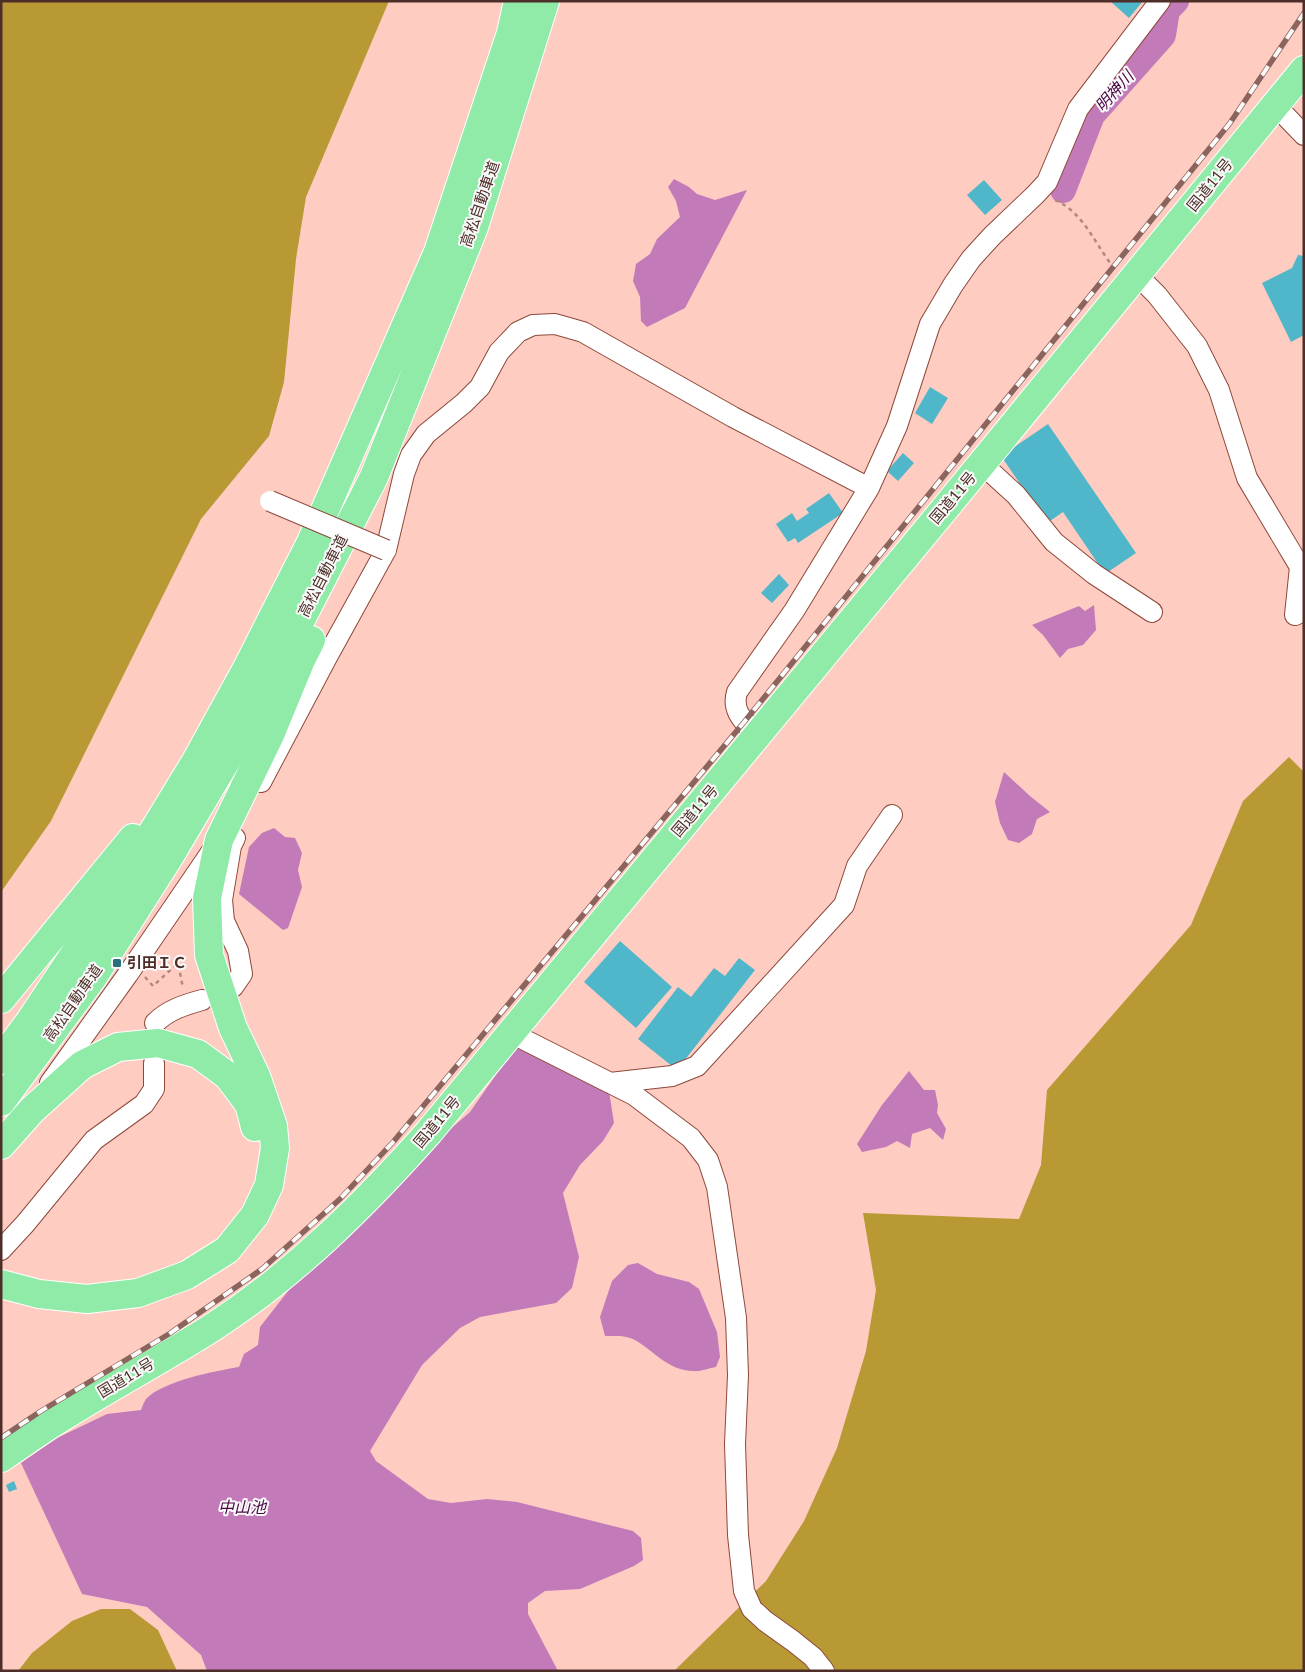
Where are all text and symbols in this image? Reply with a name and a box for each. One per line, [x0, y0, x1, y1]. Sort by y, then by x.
water label: 明神川 [1091, 65, 1138, 115]
street label: 国道11号 [1183, 154, 1236, 214]
street label: 高松自動車道 [456, 158, 502, 249]
street label: 国道11号 [925, 468, 979, 527]
street label: 高松自動車道 [294, 531, 351, 620]
street label: 国道11号 [667, 781, 721, 840]
place label: 引田ＩＣ [127, 953, 187, 971]
marker: 引田ＩＣ [111, 957, 123, 969]
street label: 高松自動車道 [39, 960, 105, 1044]
street label: 国道11号 [409, 1092, 463, 1151]
street label: 国道11号 [94, 1353, 157, 1401]
water label: 中山池 [218, 1497, 268, 1516]

